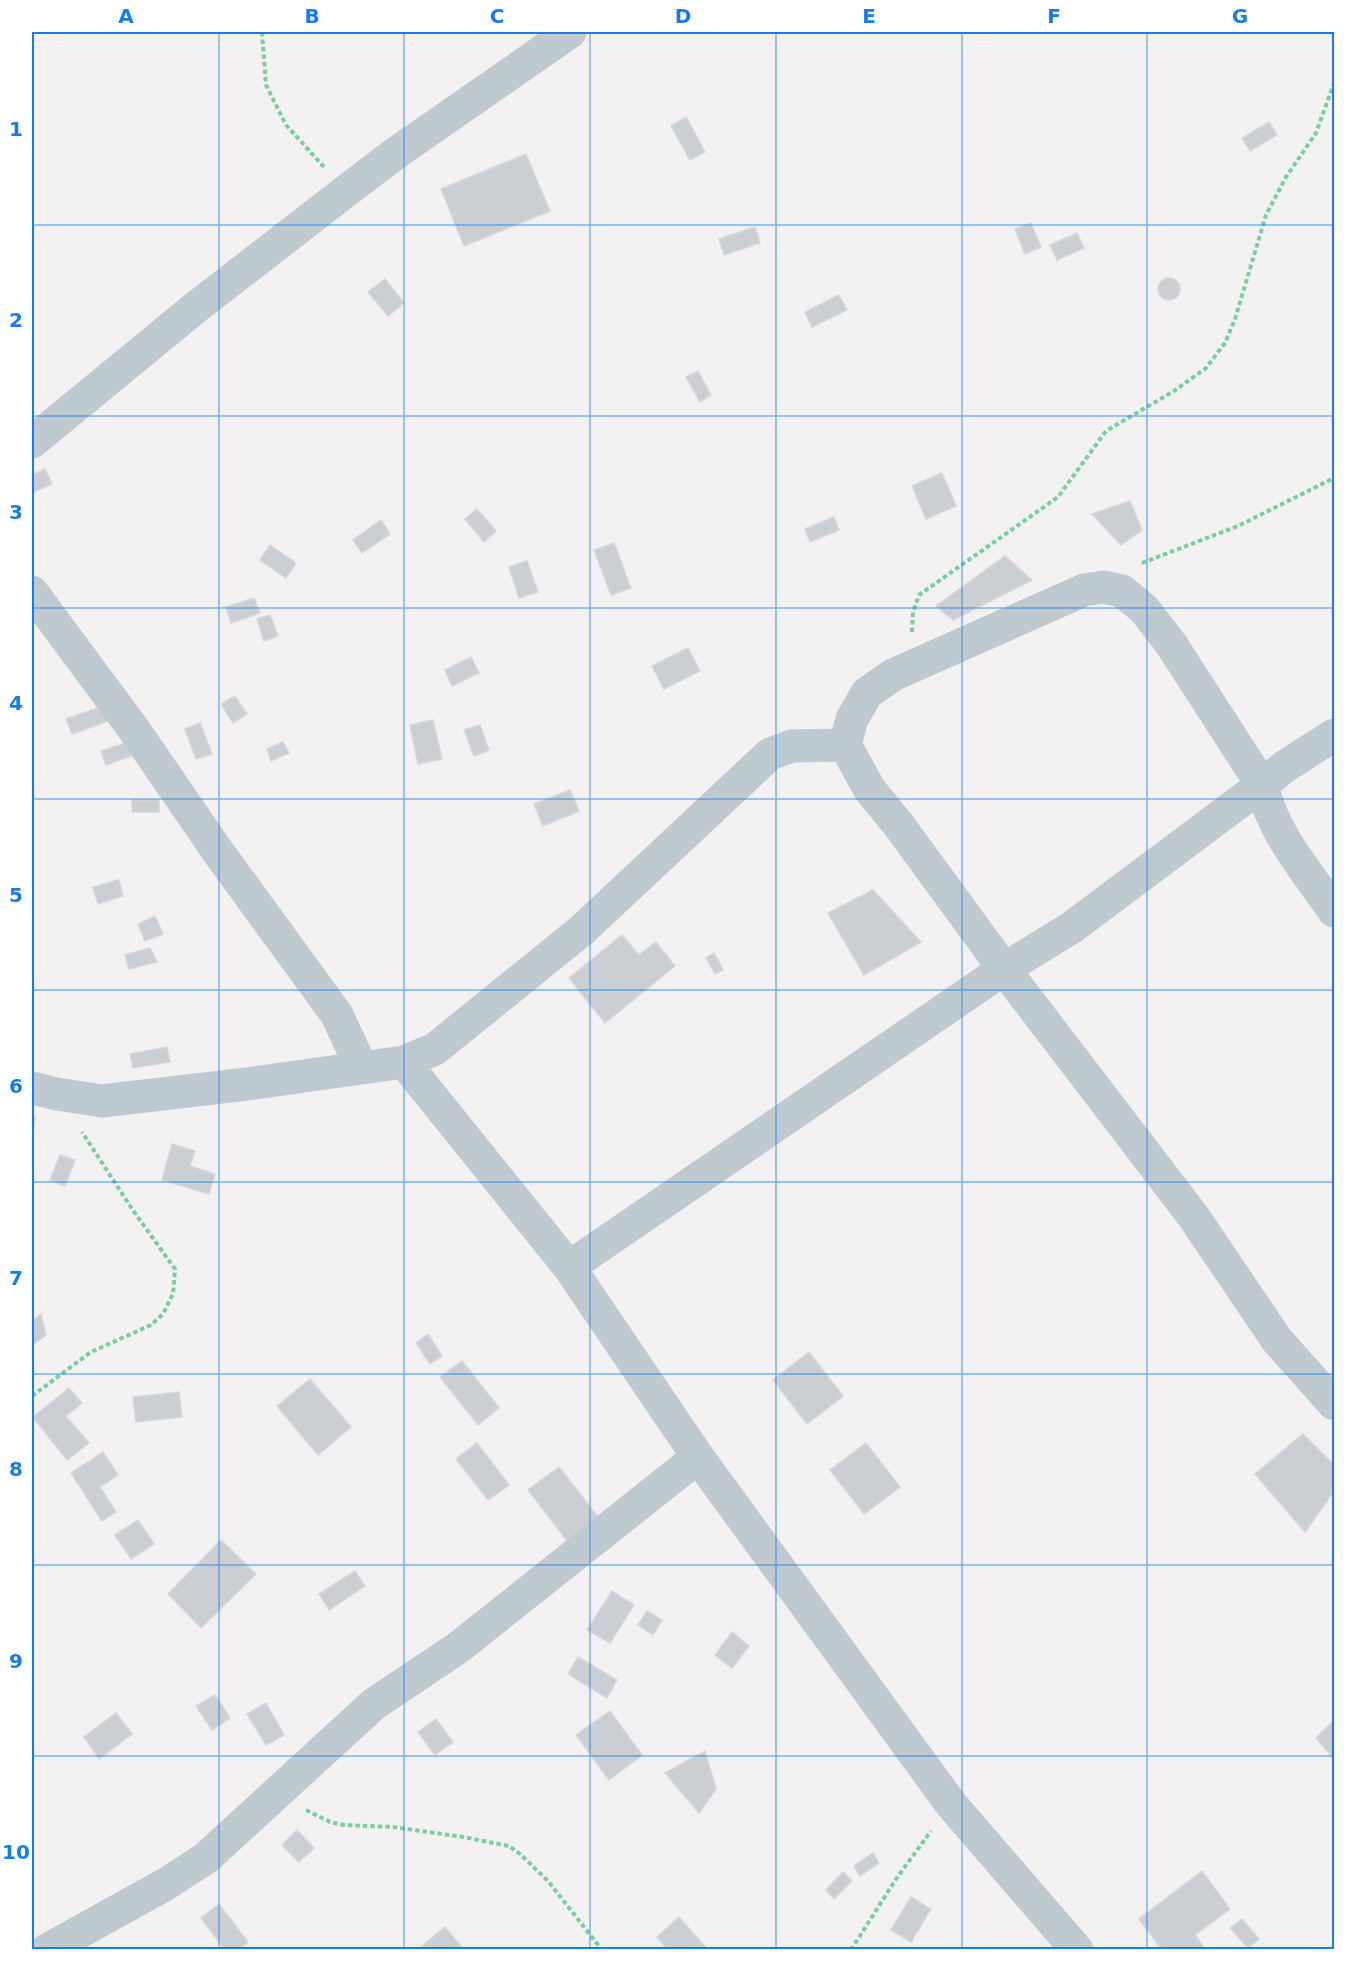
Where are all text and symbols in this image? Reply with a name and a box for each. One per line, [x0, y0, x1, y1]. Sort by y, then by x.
text: A [118, 4, 134, 28]
text: B [304, 4, 320, 28]
text: C [490, 4, 504, 28]
text: D [675, 4, 691, 28]
text: E [862, 4, 876, 28]
text: F [1047, 4, 1061, 28]
text: G [1232, 4, 1248, 28]
text: 1 [9, 117, 23, 141]
text: 2 [9, 308, 23, 332]
text: 3 [9, 500, 23, 524]
text: 4 [9, 691, 23, 715]
text: 5 [9, 883, 23, 907]
text: 6 [9, 1074, 23, 1098]
text: 7 [9, 1266, 23, 1290]
text: 8 [9, 1457, 23, 1481]
text: 9 [9, 1649, 23, 1673]
text: 10 [2, 1840, 30, 1864]

